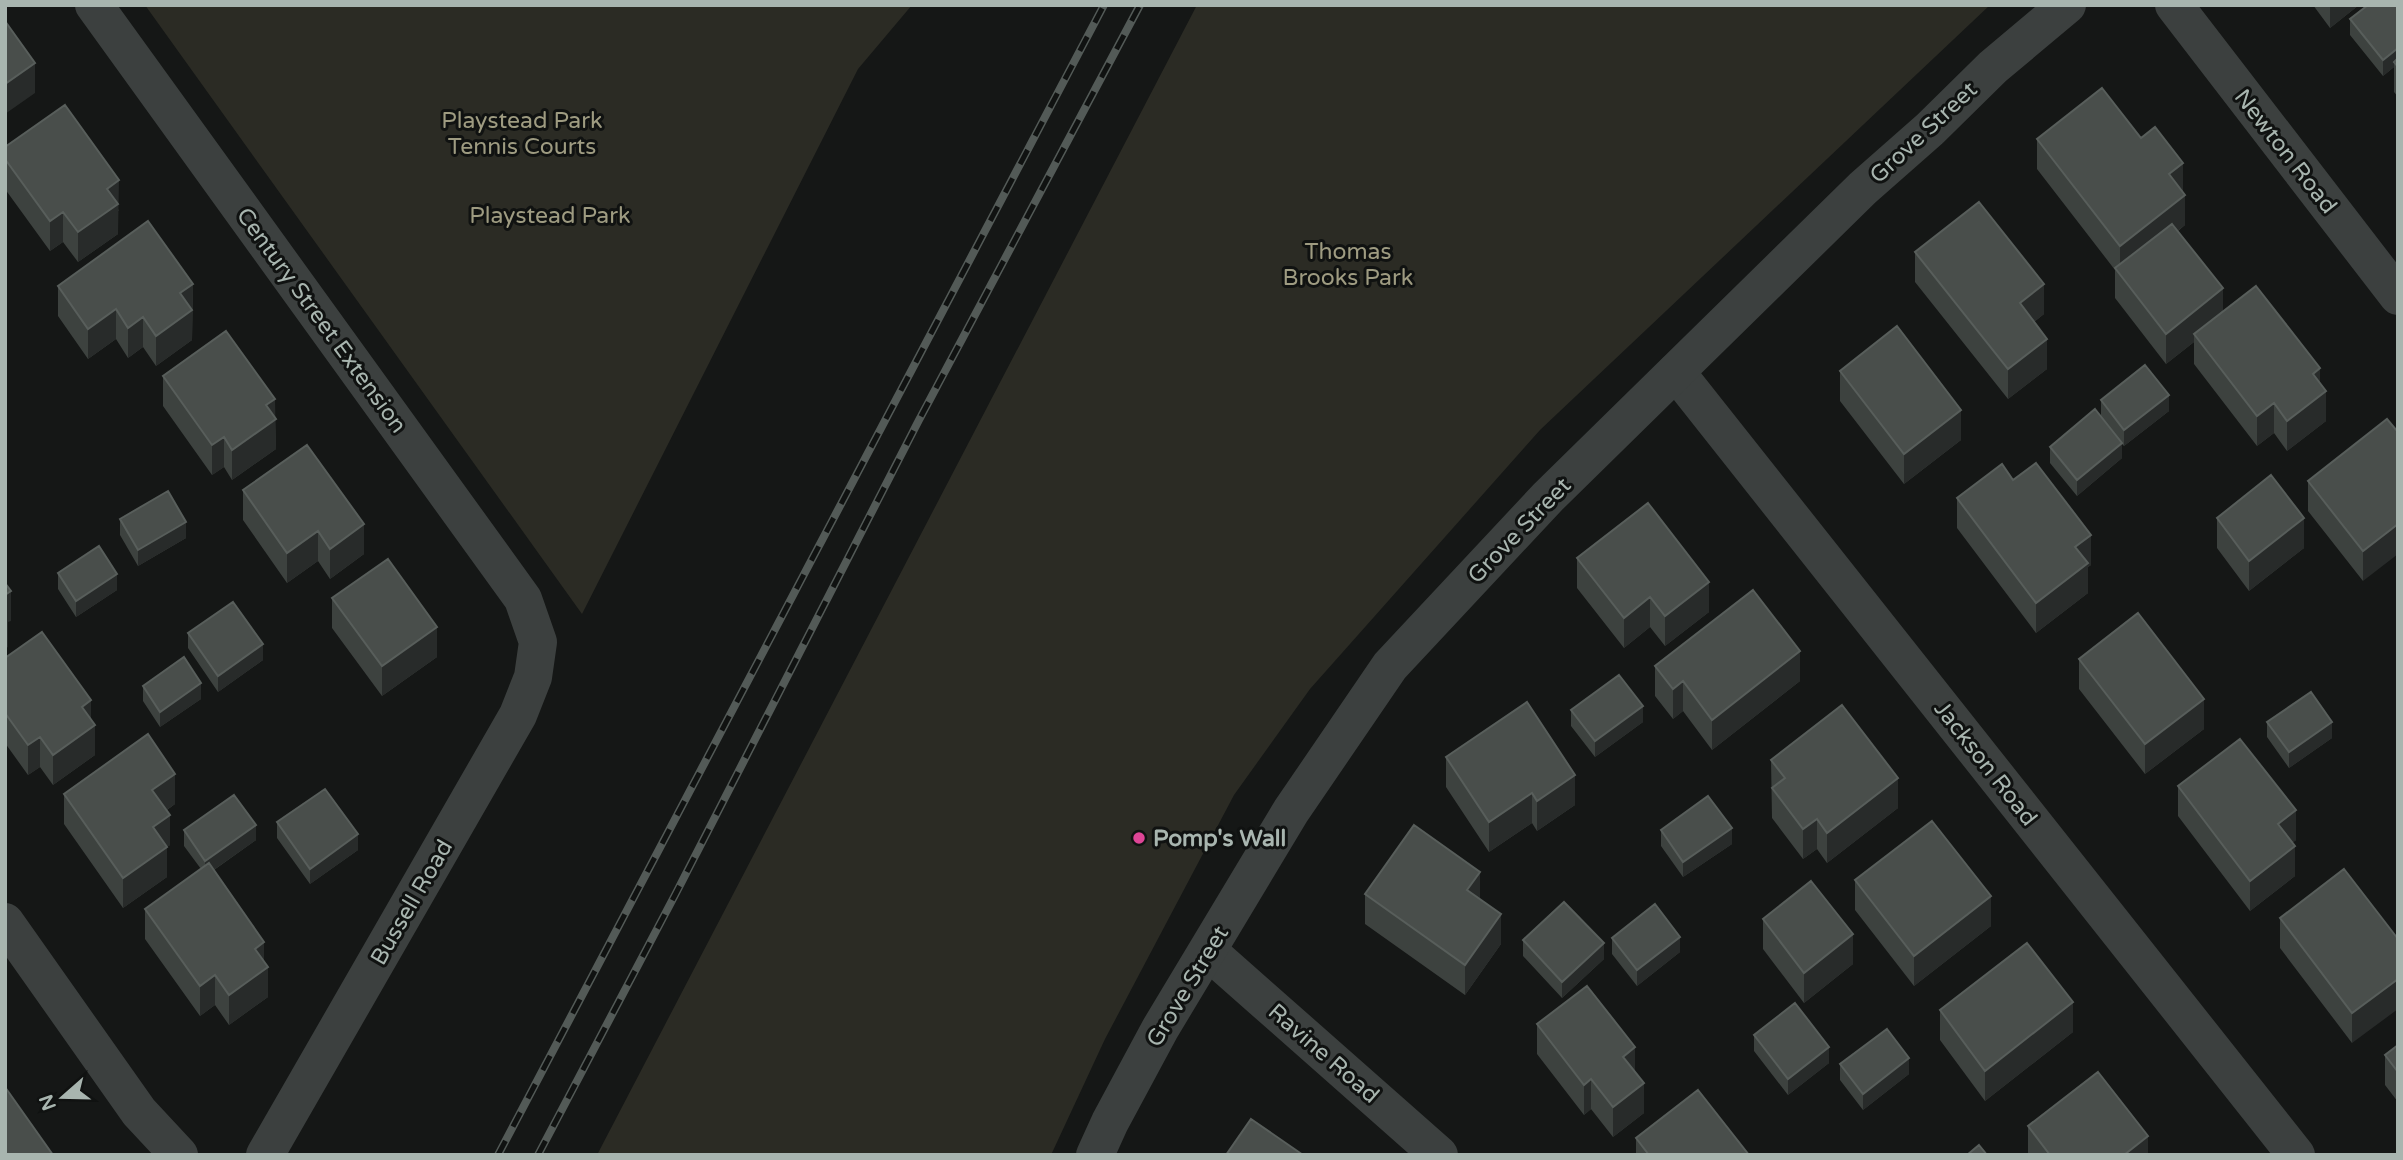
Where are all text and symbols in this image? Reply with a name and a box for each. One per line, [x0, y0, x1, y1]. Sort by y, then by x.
street label: Grove Street [1864, 76, 1983, 190]
street label: Newton Road [2228, 84, 2342, 219]
park label: Playstead Park Tennis Courts [441, 107, 603, 161]
park label: Playstead Park [469, 202, 631, 230]
street label: Century Street Extension [230, 203, 412, 439]
park label: Thomas Brooks Park [1283, 238, 1413, 292]
street label: Grove Street [1462, 472, 1577, 590]
street label: Jackson Road [1928, 695, 2043, 832]
place label: Pomp's Wall [1153, 825, 1286, 853]
marker: Pomp's Wall [1131, 830, 1147, 846]
street label: Bussell Road [365, 835, 459, 970]
street label: Grove Street [1141, 921, 1235, 1052]
street label: Ravine Road [1262, 998, 1385, 1110]
north arrow [28, 1062, 98, 1132]
text: N [35, 1092, 61, 1113]

